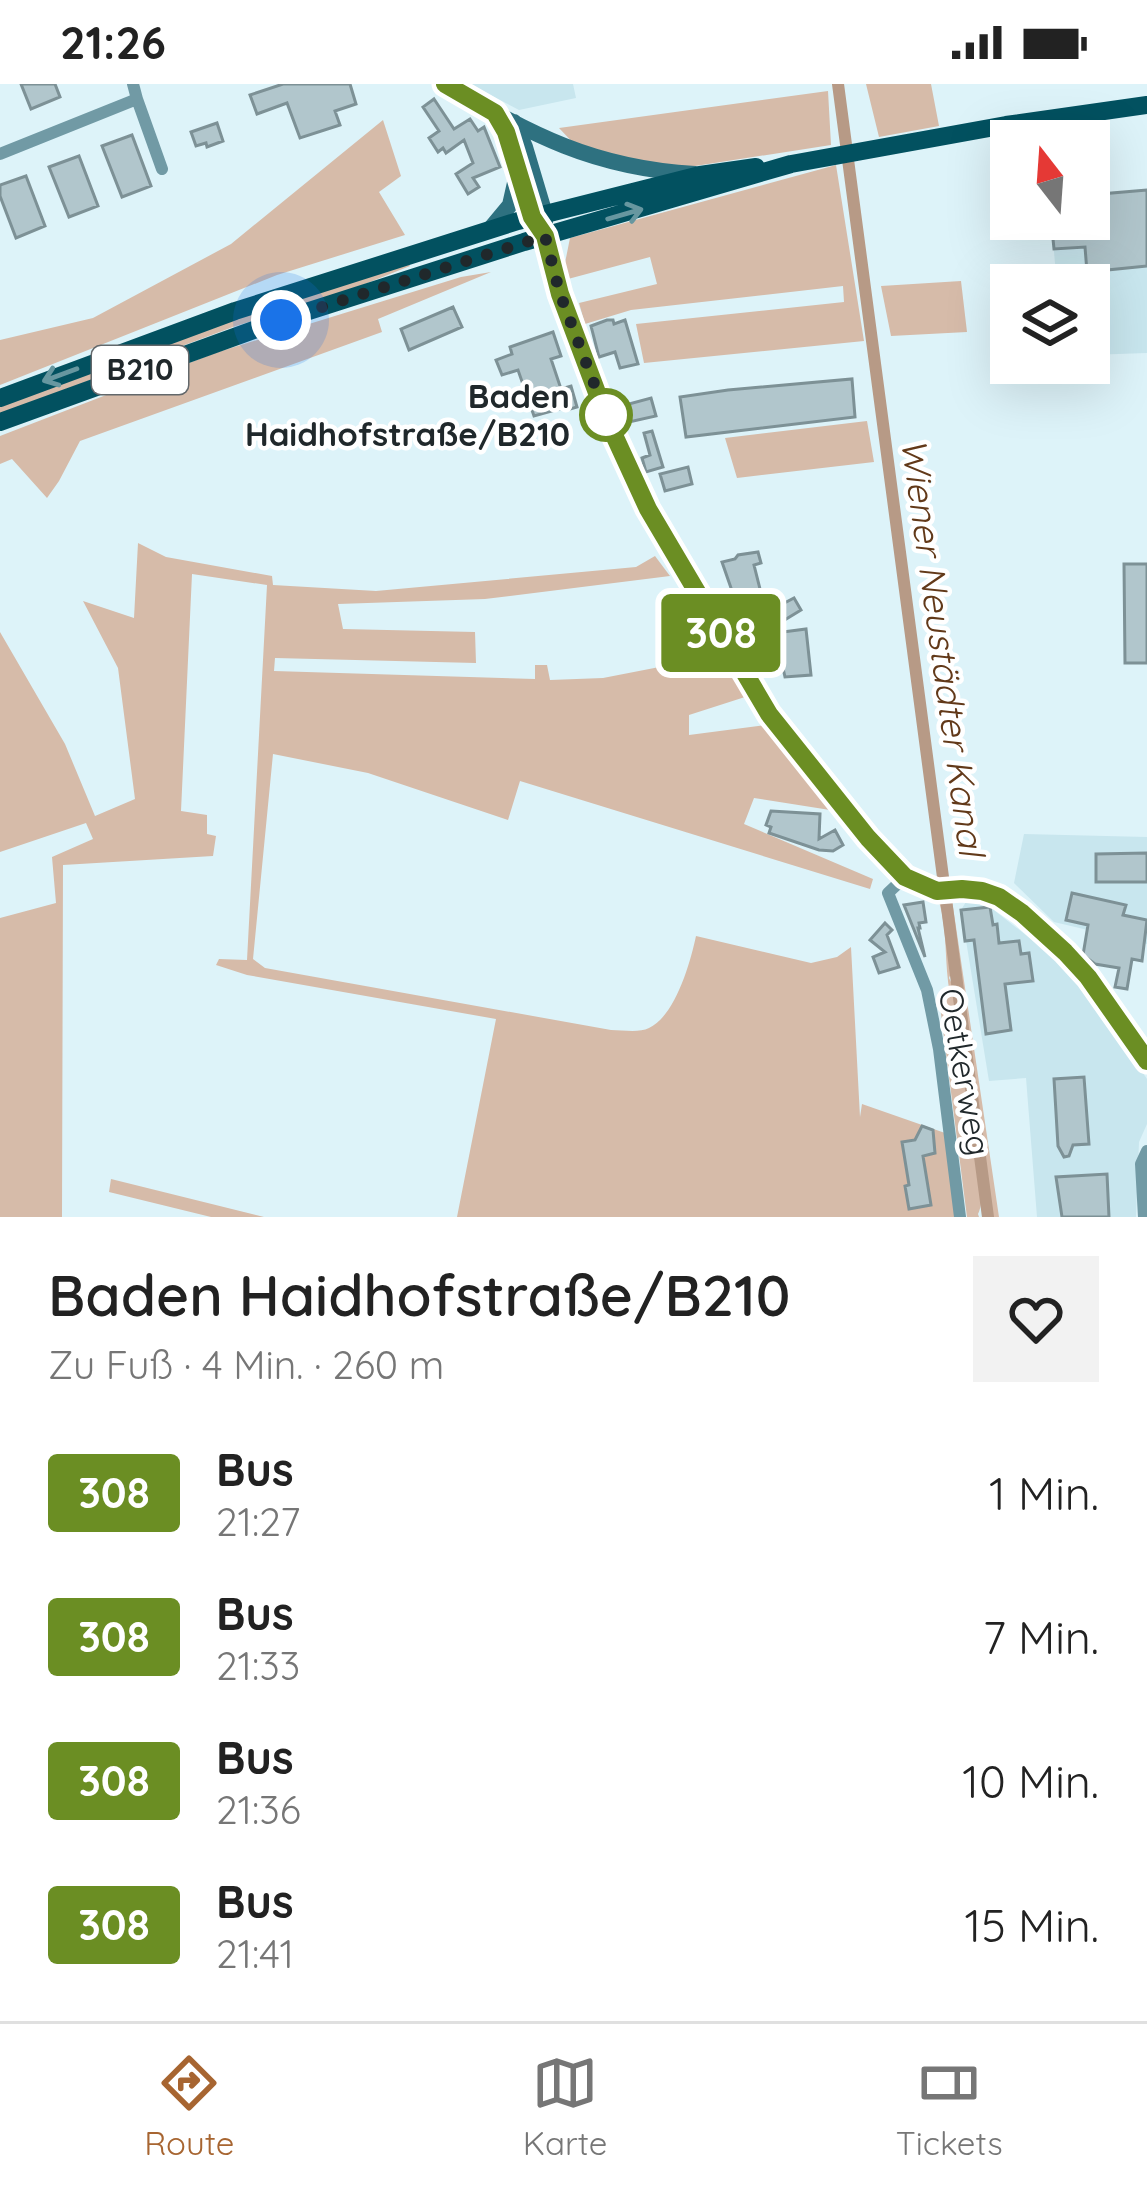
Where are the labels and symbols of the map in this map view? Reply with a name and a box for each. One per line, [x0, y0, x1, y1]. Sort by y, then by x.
north arrow [990, 120, 1110, 240]
one-way arrow [605, 202, 643, 224]
your location [251, 290, 311, 350]
road number: B210 [92, 346, 188, 394]
one-way arrow [42, 366, 79, 388]
place label: Baden Haidhofstraße/B210 [245, 375, 570, 454]
marker: Baden Haidhofstraße/B210 [581, 390, 631, 440]
water label: Wiener Neustädter Kanal [892, 436, 996, 862]
line badge: 308 [652, 594, 790, 672]
street label: Oetkerweg [931, 985, 1000, 1159]

